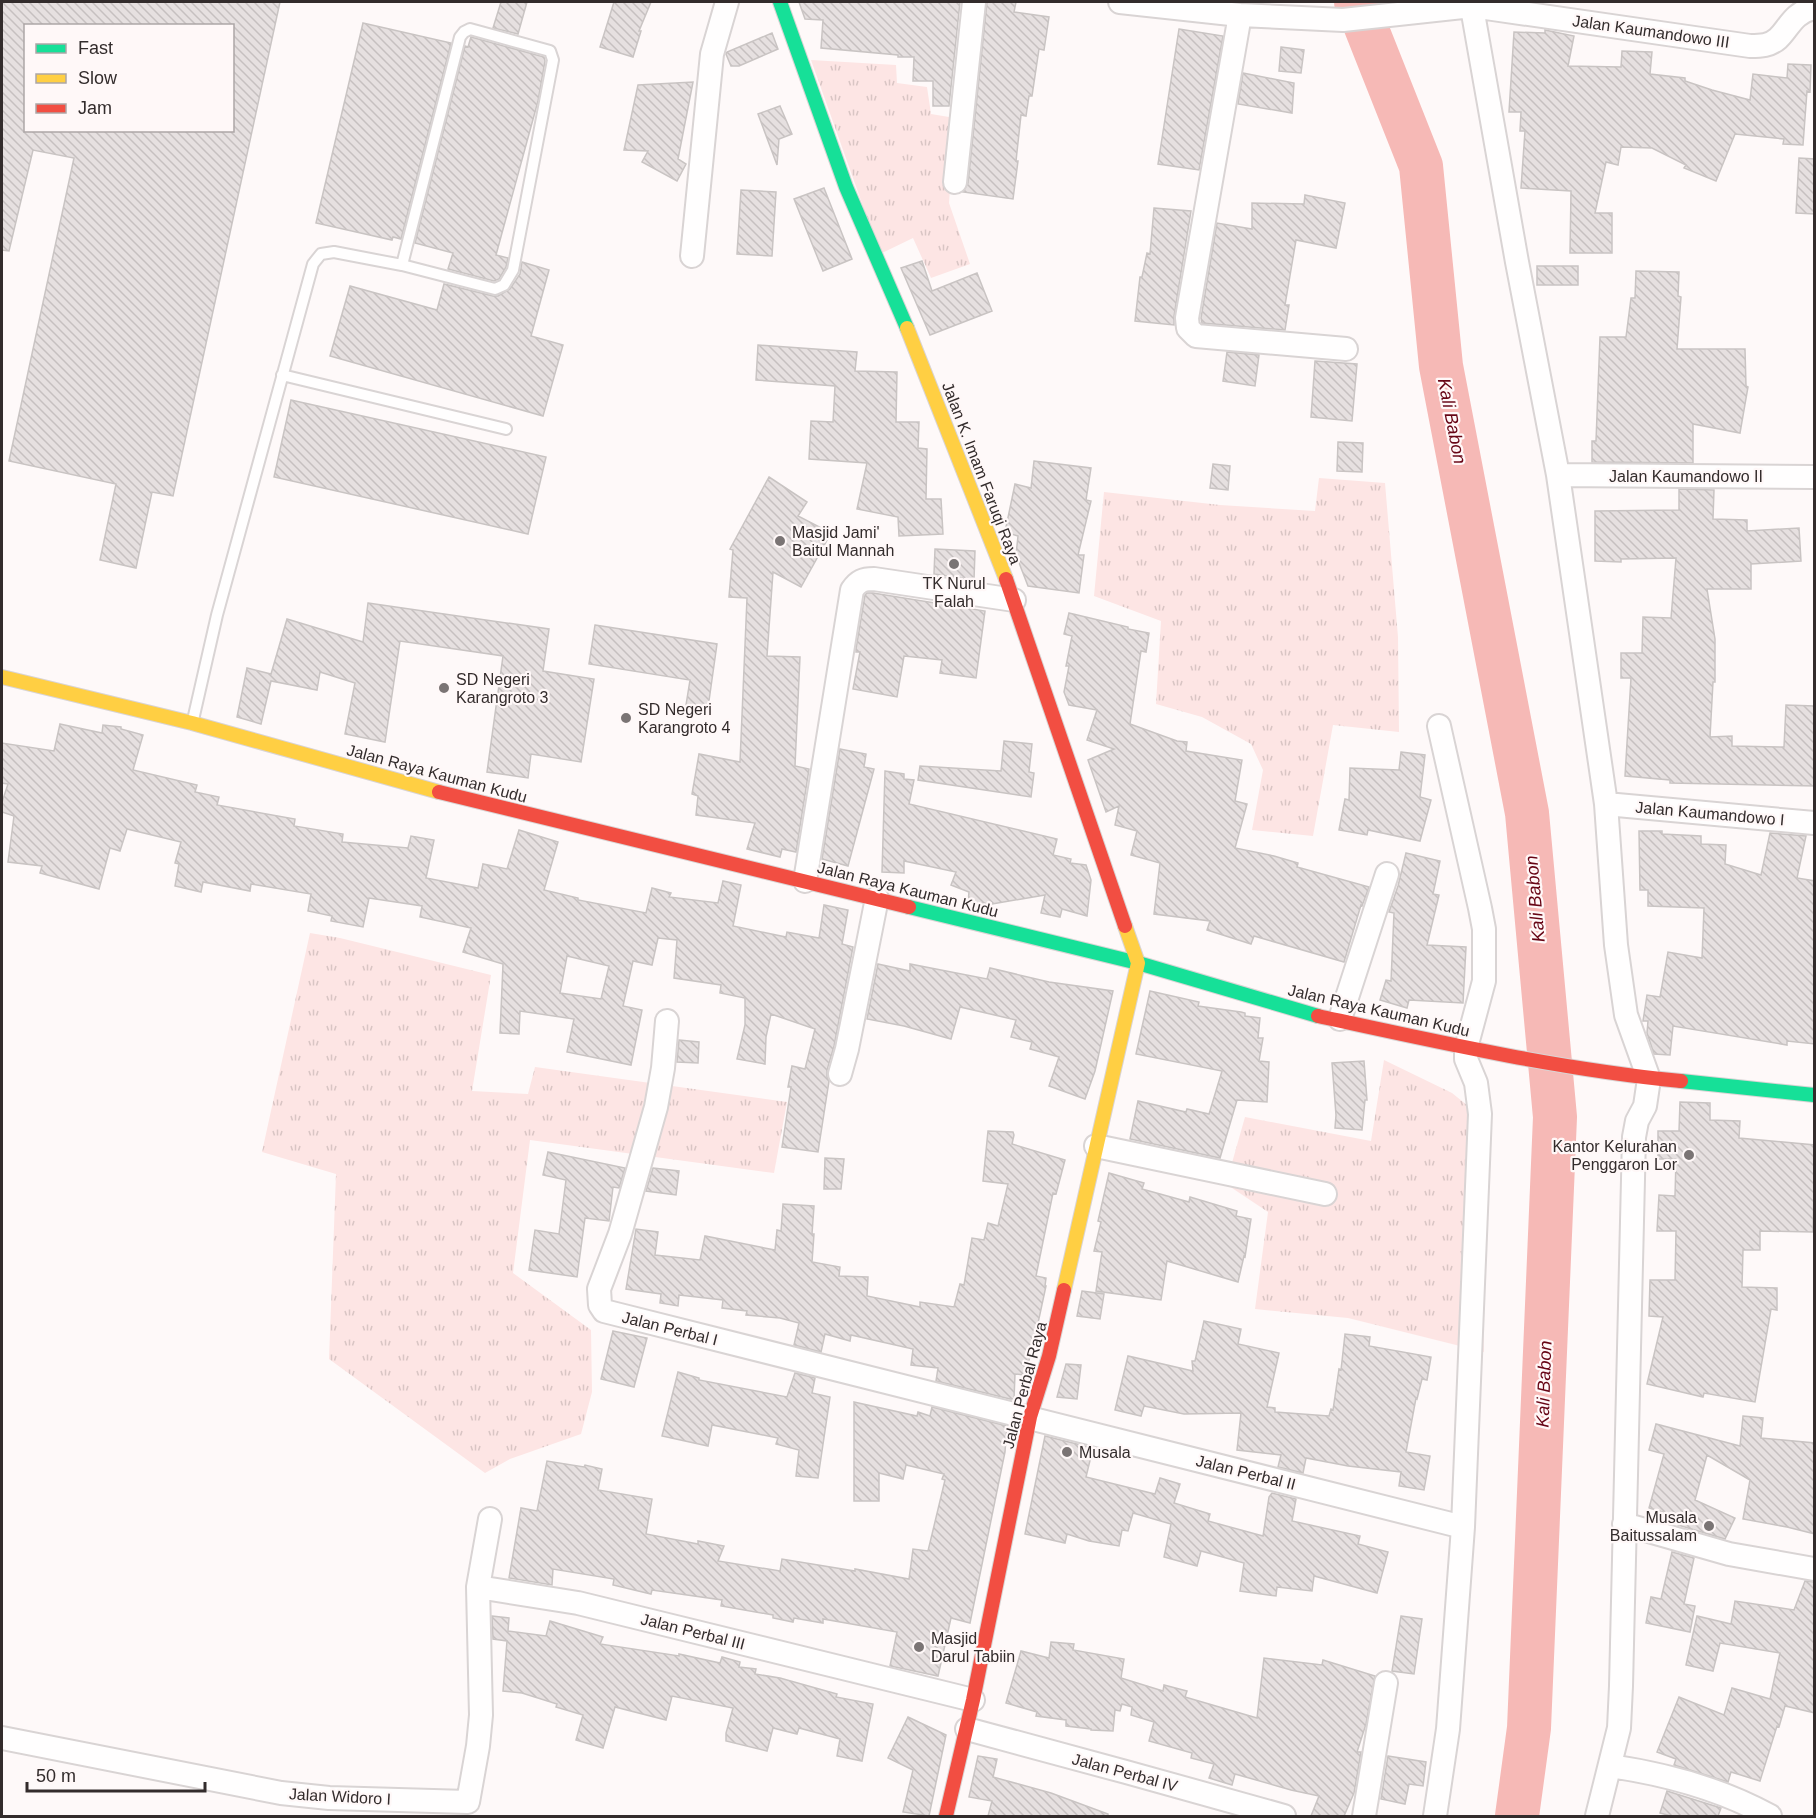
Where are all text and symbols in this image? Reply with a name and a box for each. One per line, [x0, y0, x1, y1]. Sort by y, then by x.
street label: Jalan Kaumandowo III [1571, 12, 1731, 51]
legend [24, 24, 234, 132]
text: Fast [78, 38, 113, 58]
text: Slow [78, 68, 118, 88]
text: Jam [78, 98, 112, 118]
water label: Kali Babon [1434, 376, 1470, 466]
street label: Jalan K. Imam Faruqi Raya [939, 380, 1024, 567]
street label: Jalan Kaumandowo II [1609, 468, 1763, 485]
place label: Masjid Jami' Baitul Mannah [792, 524, 894, 559]
marker: Masjid Jami' Baitul Mannah [773, 534, 787, 548]
marker: TK Nurul Falah [947, 557, 961, 571]
place label: TK Nurul Falah [922, 575, 986, 610]
place label: SD Negeri Karangroto 3 [456, 671, 549, 706]
marker: SD Negeri Karangroto 3 [437, 681, 451, 695]
place label: SD Negeri Karangroto 4 [638, 701, 731, 736]
marker: SD Negeri Karangroto 4 [619, 711, 633, 725]
street label: Jalan Raya Kauman Kudu [345, 741, 529, 806]
street label: Jalan Kaumandowo I [1635, 799, 1785, 828]
water label: Kali Babon [1521, 855, 1549, 943]
street label: Jalan Raya Kauman Kudu [816, 859, 1000, 920]
street label: Jalan Raya Kauman Kudu [1286, 981, 1471, 1040]
place label: Kantor Kelurahan Penggaron Lor [1552, 1138, 1678, 1173]
marker: Kantor Kelurahan Penggaron Lor [1682, 1148, 1696, 1162]
street label: Jalan Perbal I [620, 1308, 719, 1349]
street label: Jalan Perbal Raya [999, 1320, 1050, 1450]
water label: Kali Babon [1532, 1340, 1556, 1428]
place label: Musala [1079, 1444, 1131, 1461]
marker: Musala [1060, 1445, 1074, 1459]
street label: Jalan Perbal II [1194, 1452, 1298, 1493]
place label: Musala Baitussalam [1610, 1509, 1697, 1544]
marker: Musala Baitussalam [1702, 1519, 1716, 1533]
street label: Jalan Perbal III [639, 1610, 747, 1653]
place label: Masjid Darul Tabiin [931, 1630, 1015, 1665]
marker: Masjid Darul Tabiin [912, 1640, 926, 1654]
street label: Jalan Perbal IV [1070, 1750, 1180, 1795]
scale bar [27, 1755, 206, 1793]
text: 50 m [36, 1766, 76, 1786]
street label: Jalan Widoro I [288, 1785, 391, 1808]

